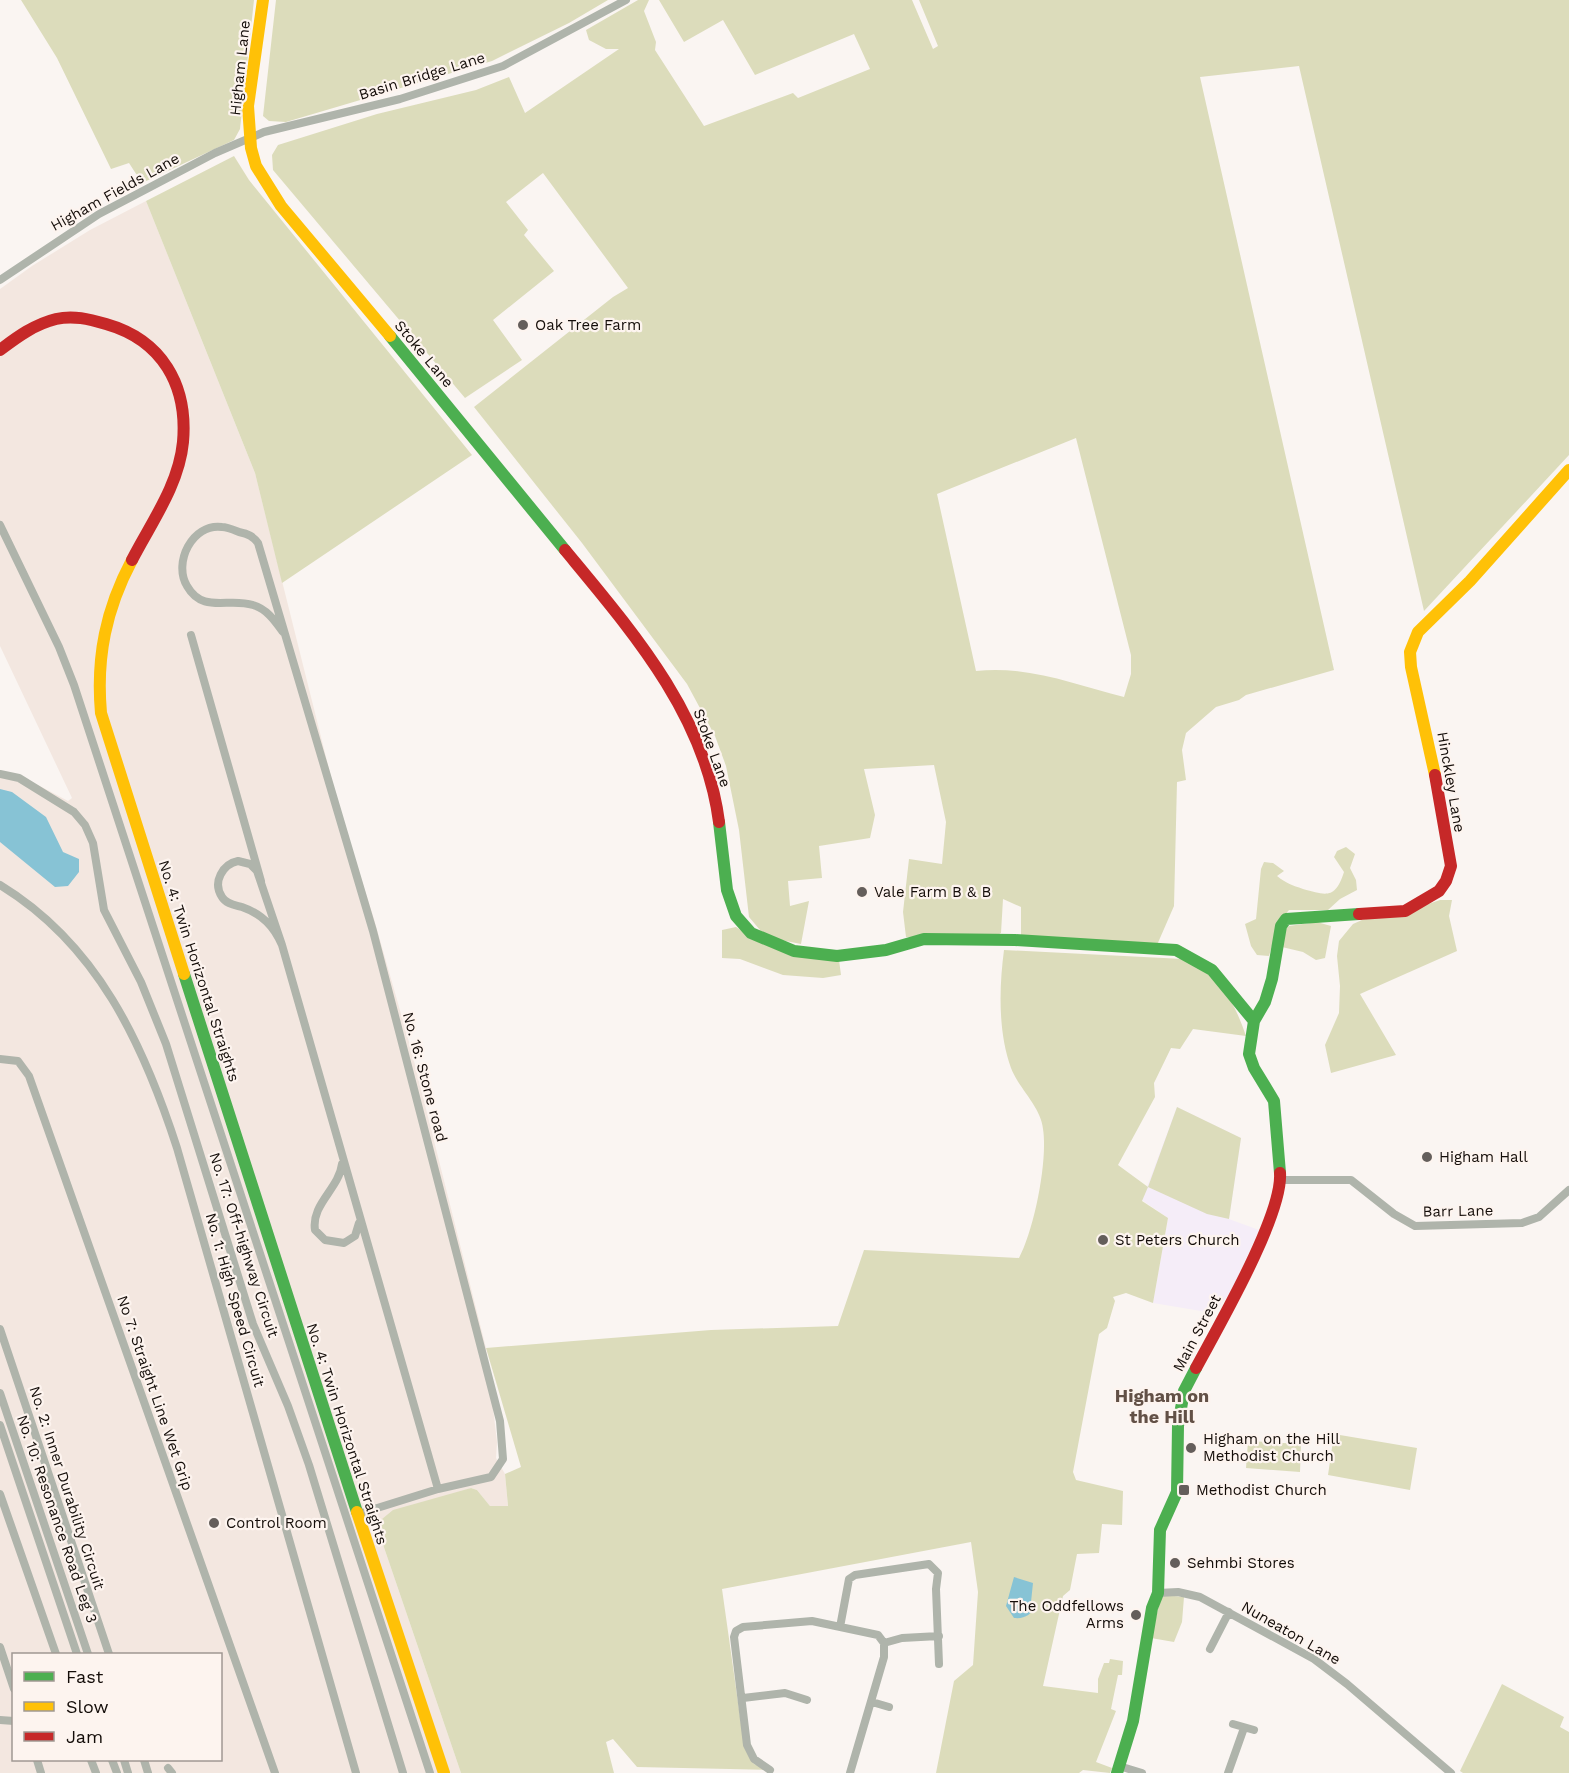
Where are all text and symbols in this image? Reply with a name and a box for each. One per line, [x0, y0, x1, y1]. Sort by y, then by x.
street label: Higham Lane [226, 20, 254, 116]
street label: Basin Bridge Lane [357, 48, 487, 104]
street label: Higham Fields Lane [47, 149, 183, 235]
place label: Oak Tree Farm [535, 316, 641, 334]
street label: Stoke Lane [391, 317, 457, 391]
marker: Oak Tree Farm [516, 318, 530, 332]
street label: Stoke Lane [689, 706, 735, 790]
street label: Hinckley Lane [1433, 730, 1469, 834]
street label: No. 4: Twin Horizontal Straights [155, 858, 243, 1084]
place label: Vale Farm B & B [874, 883, 991, 901]
marker: Vale Farm B & B [855, 885, 869, 899]
street label: No. 16: Stone road [399, 1010, 451, 1144]
place label: Higham Hall [1439, 1148, 1528, 1166]
street label: No. 17: Off-highway Circuit [206, 1150, 283, 1340]
marker: Higham Hall [1420, 1150, 1434, 1164]
street label: Barr Lane [1422, 1201, 1494, 1221]
street label: No. 1: High Speed Circuit [202, 1211, 269, 1390]
place label: St Peters Church [1115, 1231, 1240, 1249]
marker: St Peters Church [1096, 1233, 1110, 1247]
street label: Main Street [1169, 1291, 1225, 1375]
street label: No 7: Straight Line Wet Grip [113, 1293, 197, 1493]
street label: No. 4: Twin Horizontal Straights [303, 1321, 391, 1547]
street label: No. 2: Inner Durability Circuit [26, 1384, 109, 1593]
district label: Higham on the Hill [1115, 1385, 1209, 1427]
street label: No. 10: Resonance Road Leg 3 [13, 1413, 101, 1625]
place label: Higham on the Hill Methodist Church [1203, 1430, 1340, 1465]
marker: Higham on the Hill Methodist Church [1184, 1441, 1198, 1455]
place label: Methodist Church [1196, 1481, 1327, 1499]
marker: Methodist Church [1177, 1483, 1191, 1497]
place label: Control Room [226, 1514, 327, 1532]
marker: Control Room [207, 1516, 221, 1530]
place label: Sehmbi Stores [1187, 1554, 1295, 1572]
marker: Sehmbi Stores [1168, 1556, 1182, 1570]
place label: The Oddfellows Arms [1010, 1597, 1124, 1632]
street label: Nuneaton Lane [1238, 1597, 1344, 1669]
marker: The Oddfellows Arms [1129, 1608, 1143, 1622]
legend [12, 1653, 222, 1761]
text: Fast [66, 1666, 104, 1687]
text: Slow [66, 1696, 109, 1717]
text: Jam [66, 1726, 103, 1747]

